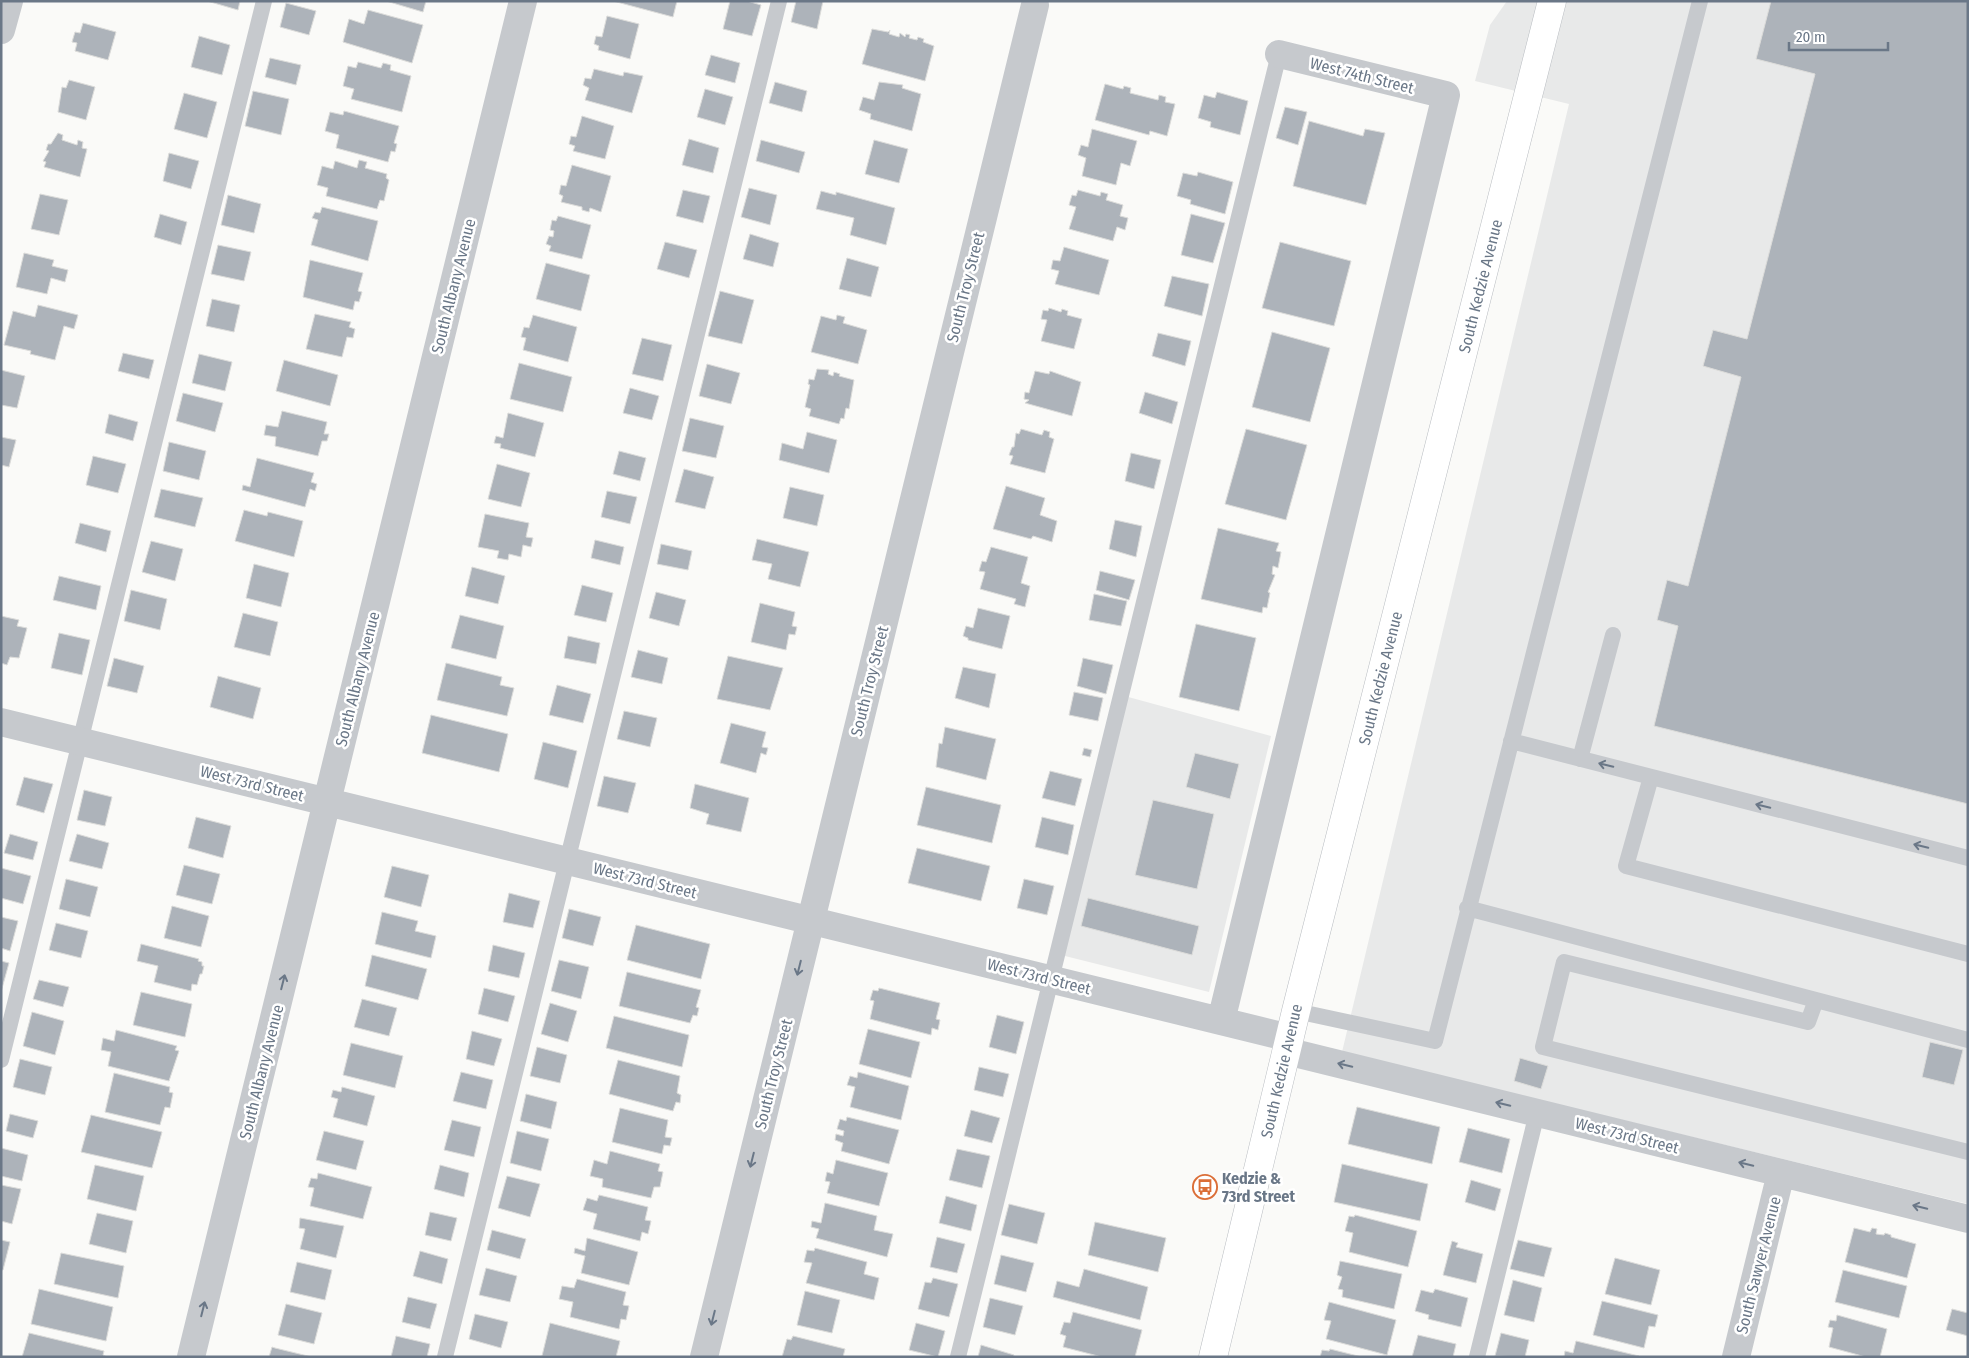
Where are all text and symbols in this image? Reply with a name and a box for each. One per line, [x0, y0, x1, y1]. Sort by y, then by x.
scale bar [1789, 20, 1888, 52]
text: 20 m [1796, 28, 1826, 46]
street label: West 74th Street [1308, 53, 1416, 98]
street label: South Albany Avenue [428, 217, 479, 356]
street label: South Kedzie Avenue [1455, 217, 1506, 355]
street label: South Troy Street [943, 229, 989, 344]
street label: South Kedzie Avenue [1355, 609, 1406, 747]
street label: South Albany Avenue [332, 610, 383, 749]
street label: South Troy Street [847, 623, 893, 738]
one-way arrow [1598, 760, 1614, 770]
street label: West 73rd Street [198, 761, 306, 806]
one-way arrow [1756, 800, 1772, 810]
one-way arrow [1913, 841, 1929, 850]
street label: West 73rd Street [591, 858, 699, 903]
street label: West 73rd Street [985, 954, 1093, 999]
one-way arrow [794, 959, 803, 975]
one-way arrow [279, 974, 288, 990]
street label: South Kedzie Avenue [1257, 1002, 1306, 1140]
street label: South Albany Avenue [236, 1003, 287, 1142]
street label: South Troy Street [751, 1016, 797, 1131]
one-way arrow [1338, 1060, 1354, 1069]
one-way arrow [1495, 1099, 1511, 1109]
street label: West 73rd Street [1573, 1113, 1681, 1158]
one-way arrow [747, 1151, 756, 1167]
one-way arrow [1738, 1159, 1754, 1168]
place label: Kedzie & 73rd Street [1222, 1169, 1295, 1206]
bus stop icon: Kedzie & 73rd Street [1192, 1174, 1218, 1200]
street label: South Sawyer Avenue [1732, 1194, 1785, 1336]
one-way arrow [1913, 1202, 1929, 1211]
one-way arrow [199, 1302, 208, 1318]
one-way arrow [708, 1309, 717, 1325]

